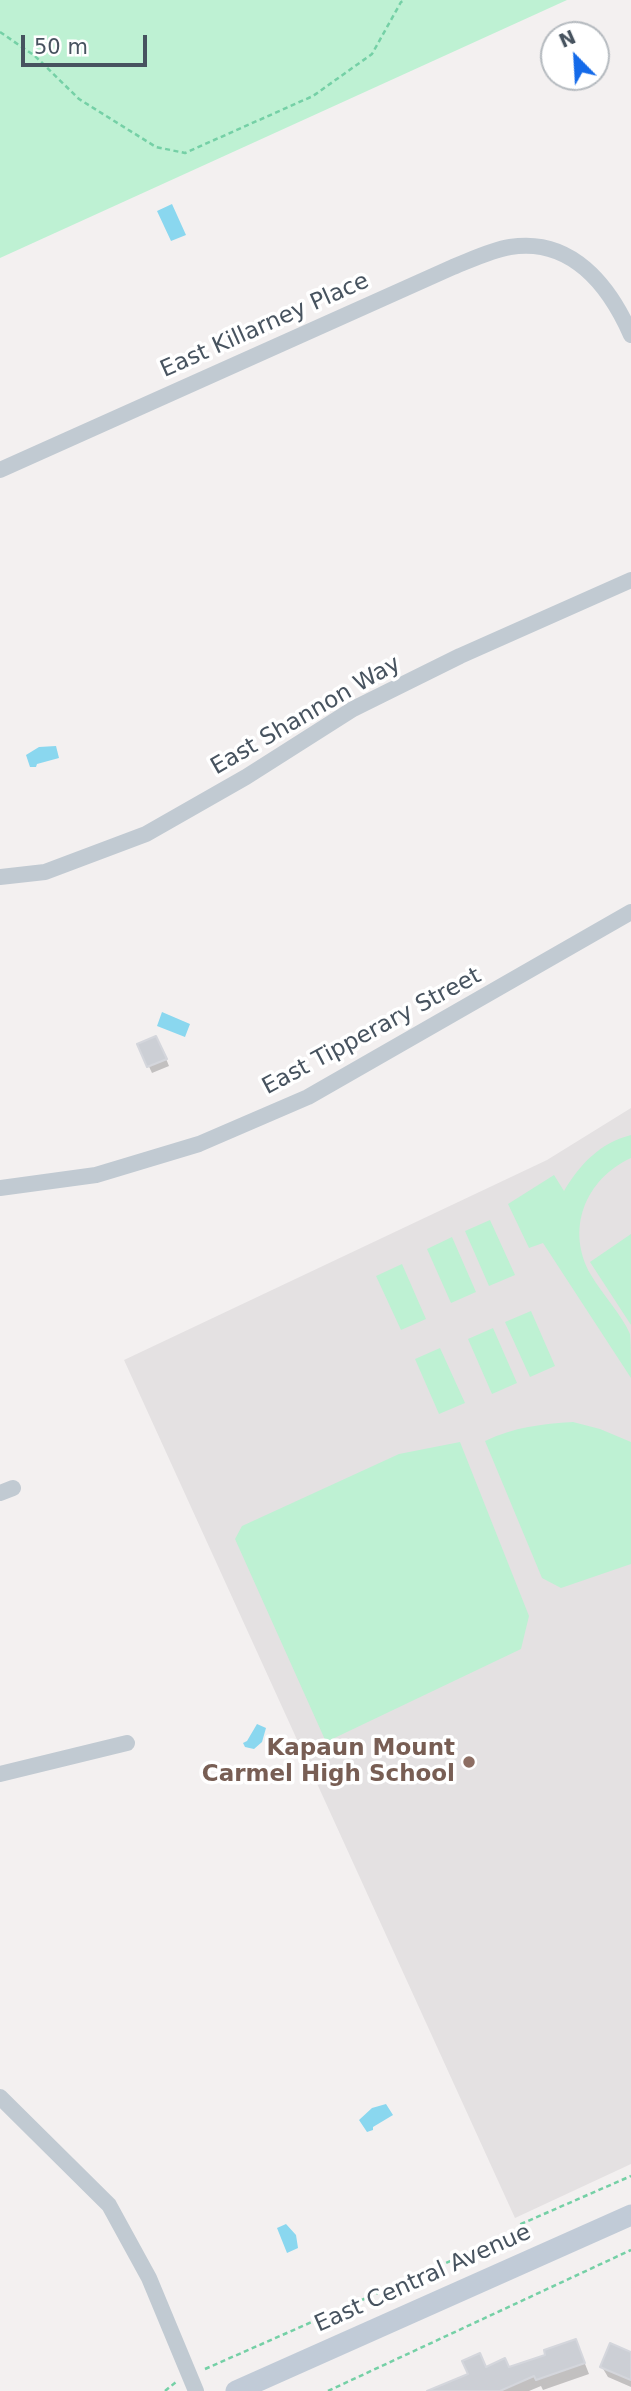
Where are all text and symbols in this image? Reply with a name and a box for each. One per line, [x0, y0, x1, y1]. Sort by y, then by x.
scale bar [24, 21, 150, 65]
north arrow [540, 21, 610, 91]
text: N [556, 25, 579, 52]
text: 50 m [34, 35, 88, 59]
street label: East Killarney Place [157, 268, 373, 384]
street label: East Shannon Way [206, 650, 406, 782]
street label: East Tipperary Street [258, 963, 486, 1101]
place label: Kapaun Mount Carmel High School [202, 1735, 455, 1789]
marker: Kapaun Mount Carmel High School [461, 1754, 477, 1770]
street label: East Central Avenue [311, 2219, 535, 2339]

